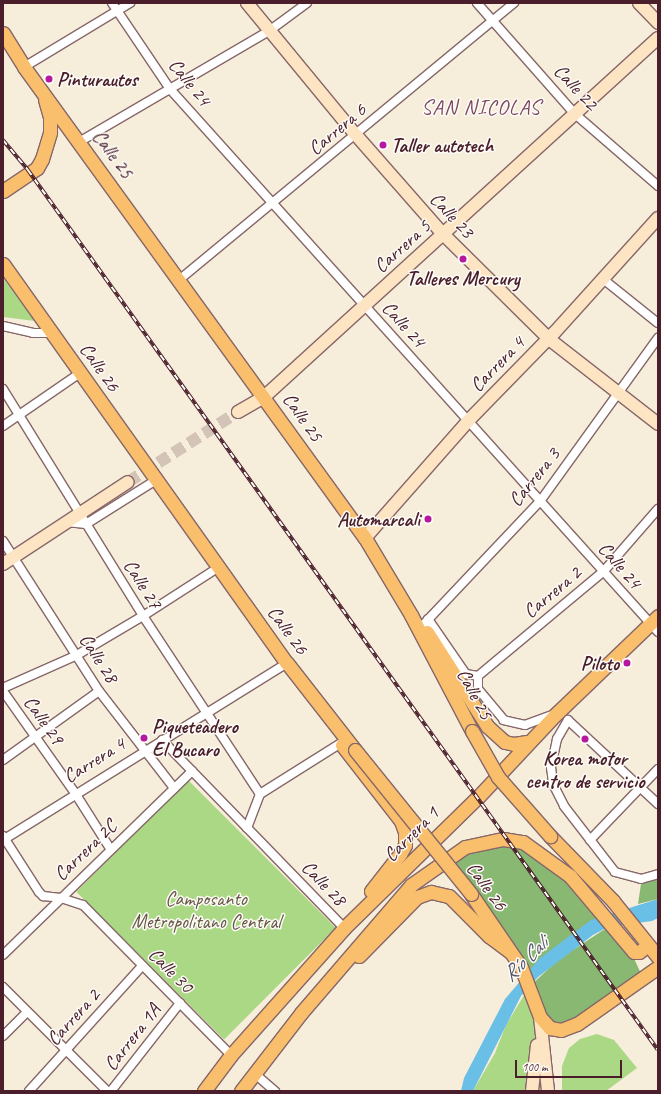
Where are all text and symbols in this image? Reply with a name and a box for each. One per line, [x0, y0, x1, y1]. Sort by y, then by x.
street label: Calle 24 [164, 53, 216, 111]
street label: Calle 22 [549, 59, 603, 115]
place label: Pinturautos [57, 67, 138, 91]
marker: Pinturautos [44, 74, 54, 84]
district label: SAN NICOLAS [422, 94, 540, 120]
street label: Carrera 6 [303, 98, 371, 160]
street label: Calle 25 [87, 125, 139, 183]
place label: Taller autotech [391, 133, 494, 157]
marker: Taller autotech [378, 140, 388, 150]
street label: Calle 23 [425, 187, 479, 243]
street label: Carrera 5 [369, 214, 435, 278]
marker: Talleres Mercury [458, 254, 468, 264]
place label: Talleres Mercury [407, 266, 519, 290]
street label: Calle 24 [377, 296, 431, 352]
street label: Carrera 4 [465, 331, 529, 397]
street label: Calle 26 [75, 338, 125, 396]
street label: Calle 25 [278, 388, 328, 446]
street label: Carrera 3 [503, 443, 565, 511]
place label: Automarcali [337, 507, 420, 531]
marker: Automarcali [423, 514, 433, 524]
street label: Calle 24 [593, 537, 647, 593]
street label: Calle 27 [118, 555, 168, 613]
street label: Carrera 2 [518, 561, 586, 623]
street label: Calle 26 [262, 601, 314, 659]
street label: Calle 28 [74, 629, 124, 687]
place label: Piloto [581, 651, 619, 675]
marker: Piloto [622, 658, 632, 668]
street label: Calle 25 [452, 664, 498, 724]
street label: Calle 29 [19, 691, 69, 749]
place label: Piqueteadero El Bucaro [152, 714, 238, 761]
street label: Carrera 4 [59, 732, 129, 788]
marker: Piqueteadero El Bucaro [139, 733, 149, 743]
marker: Korea motor centro de servicio [580, 734, 590, 744]
place label: Korea motor centro de servicio [526, 746, 644, 793]
street label: Carrera 1 [378, 801, 444, 867]
street label: Carrera 2C [49, 814, 121, 886]
street label: Calle 28 [297, 855, 351, 911]
street label: Calle 26 [461, 857, 513, 915]
park label: Camposanto Metropolitano Central [131, 886, 281, 933]
water label: Río Cali [497, 931, 553, 987]
street label: Calle 30 [143, 942, 199, 998]
street label: Carrera 2 [41, 984, 105, 1050]
street label: Carrera 1A [98, 999, 166, 1075]
scale bar [517, 1052, 624, 1078]
text: 100 m [522, 1059, 548, 1075]

